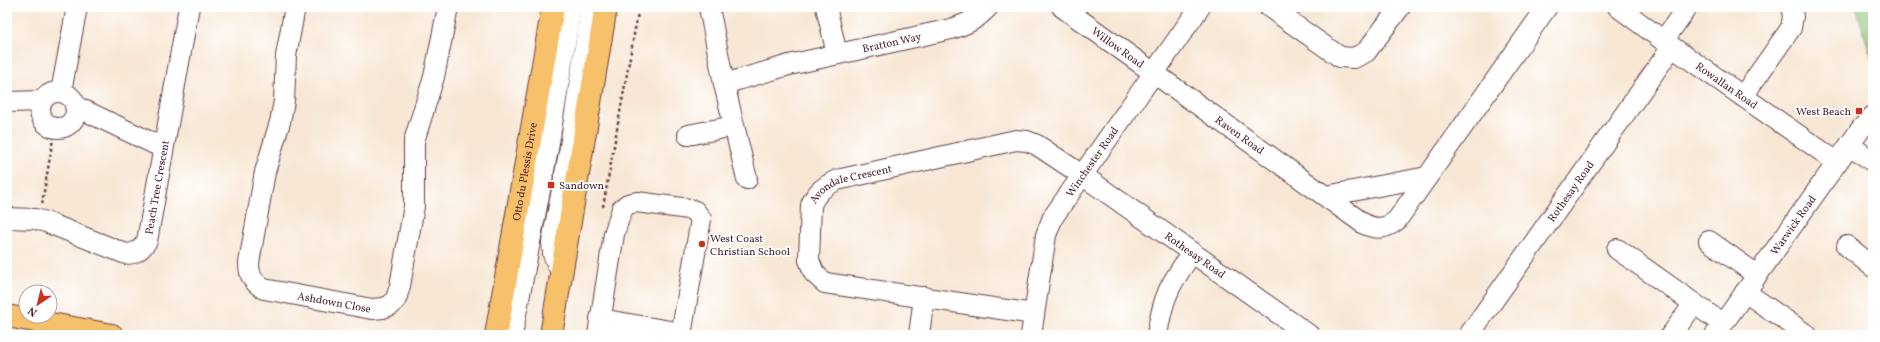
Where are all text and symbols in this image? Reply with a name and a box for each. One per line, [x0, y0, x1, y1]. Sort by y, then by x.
street label: Willow Road [1088, 24, 1147, 73]
street label: Bratton Way [861, 30, 923, 57]
street label: Rowallan Road [1692, 59, 1760, 113]
place label: West Beach [1796, 105, 1851, 120]
marker: West Beach [1854, 106, 1864, 116]
street label: Raven Road [1211, 113, 1267, 159]
street label: Otto du Plessis Drive [510, 121, 542, 222]
street label: Winchester Road [1063, 124, 1123, 201]
street label: Peach Tree Crescent [142, 139, 174, 236]
street label: Rothesay Road [1545, 159, 1598, 226]
street label: Avondale Crescent [807, 162, 894, 207]
place label: Sandown [559, 179, 605, 194]
marker: Sandown [546, 180, 556, 190]
street label: Warwick Road [1768, 193, 1820, 259]
street label: Rothesay Road [1161, 229, 1228, 283]
place label: West Coast Christian School [710, 232, 790, 260]
marker: West Coast Christian School [697, 239, 707, 249]
north arrow [18, 284, 58, 324]
street label: Ashdown Close [296, 289, 372, 318]
text: N [26, 303, 41, 319]

